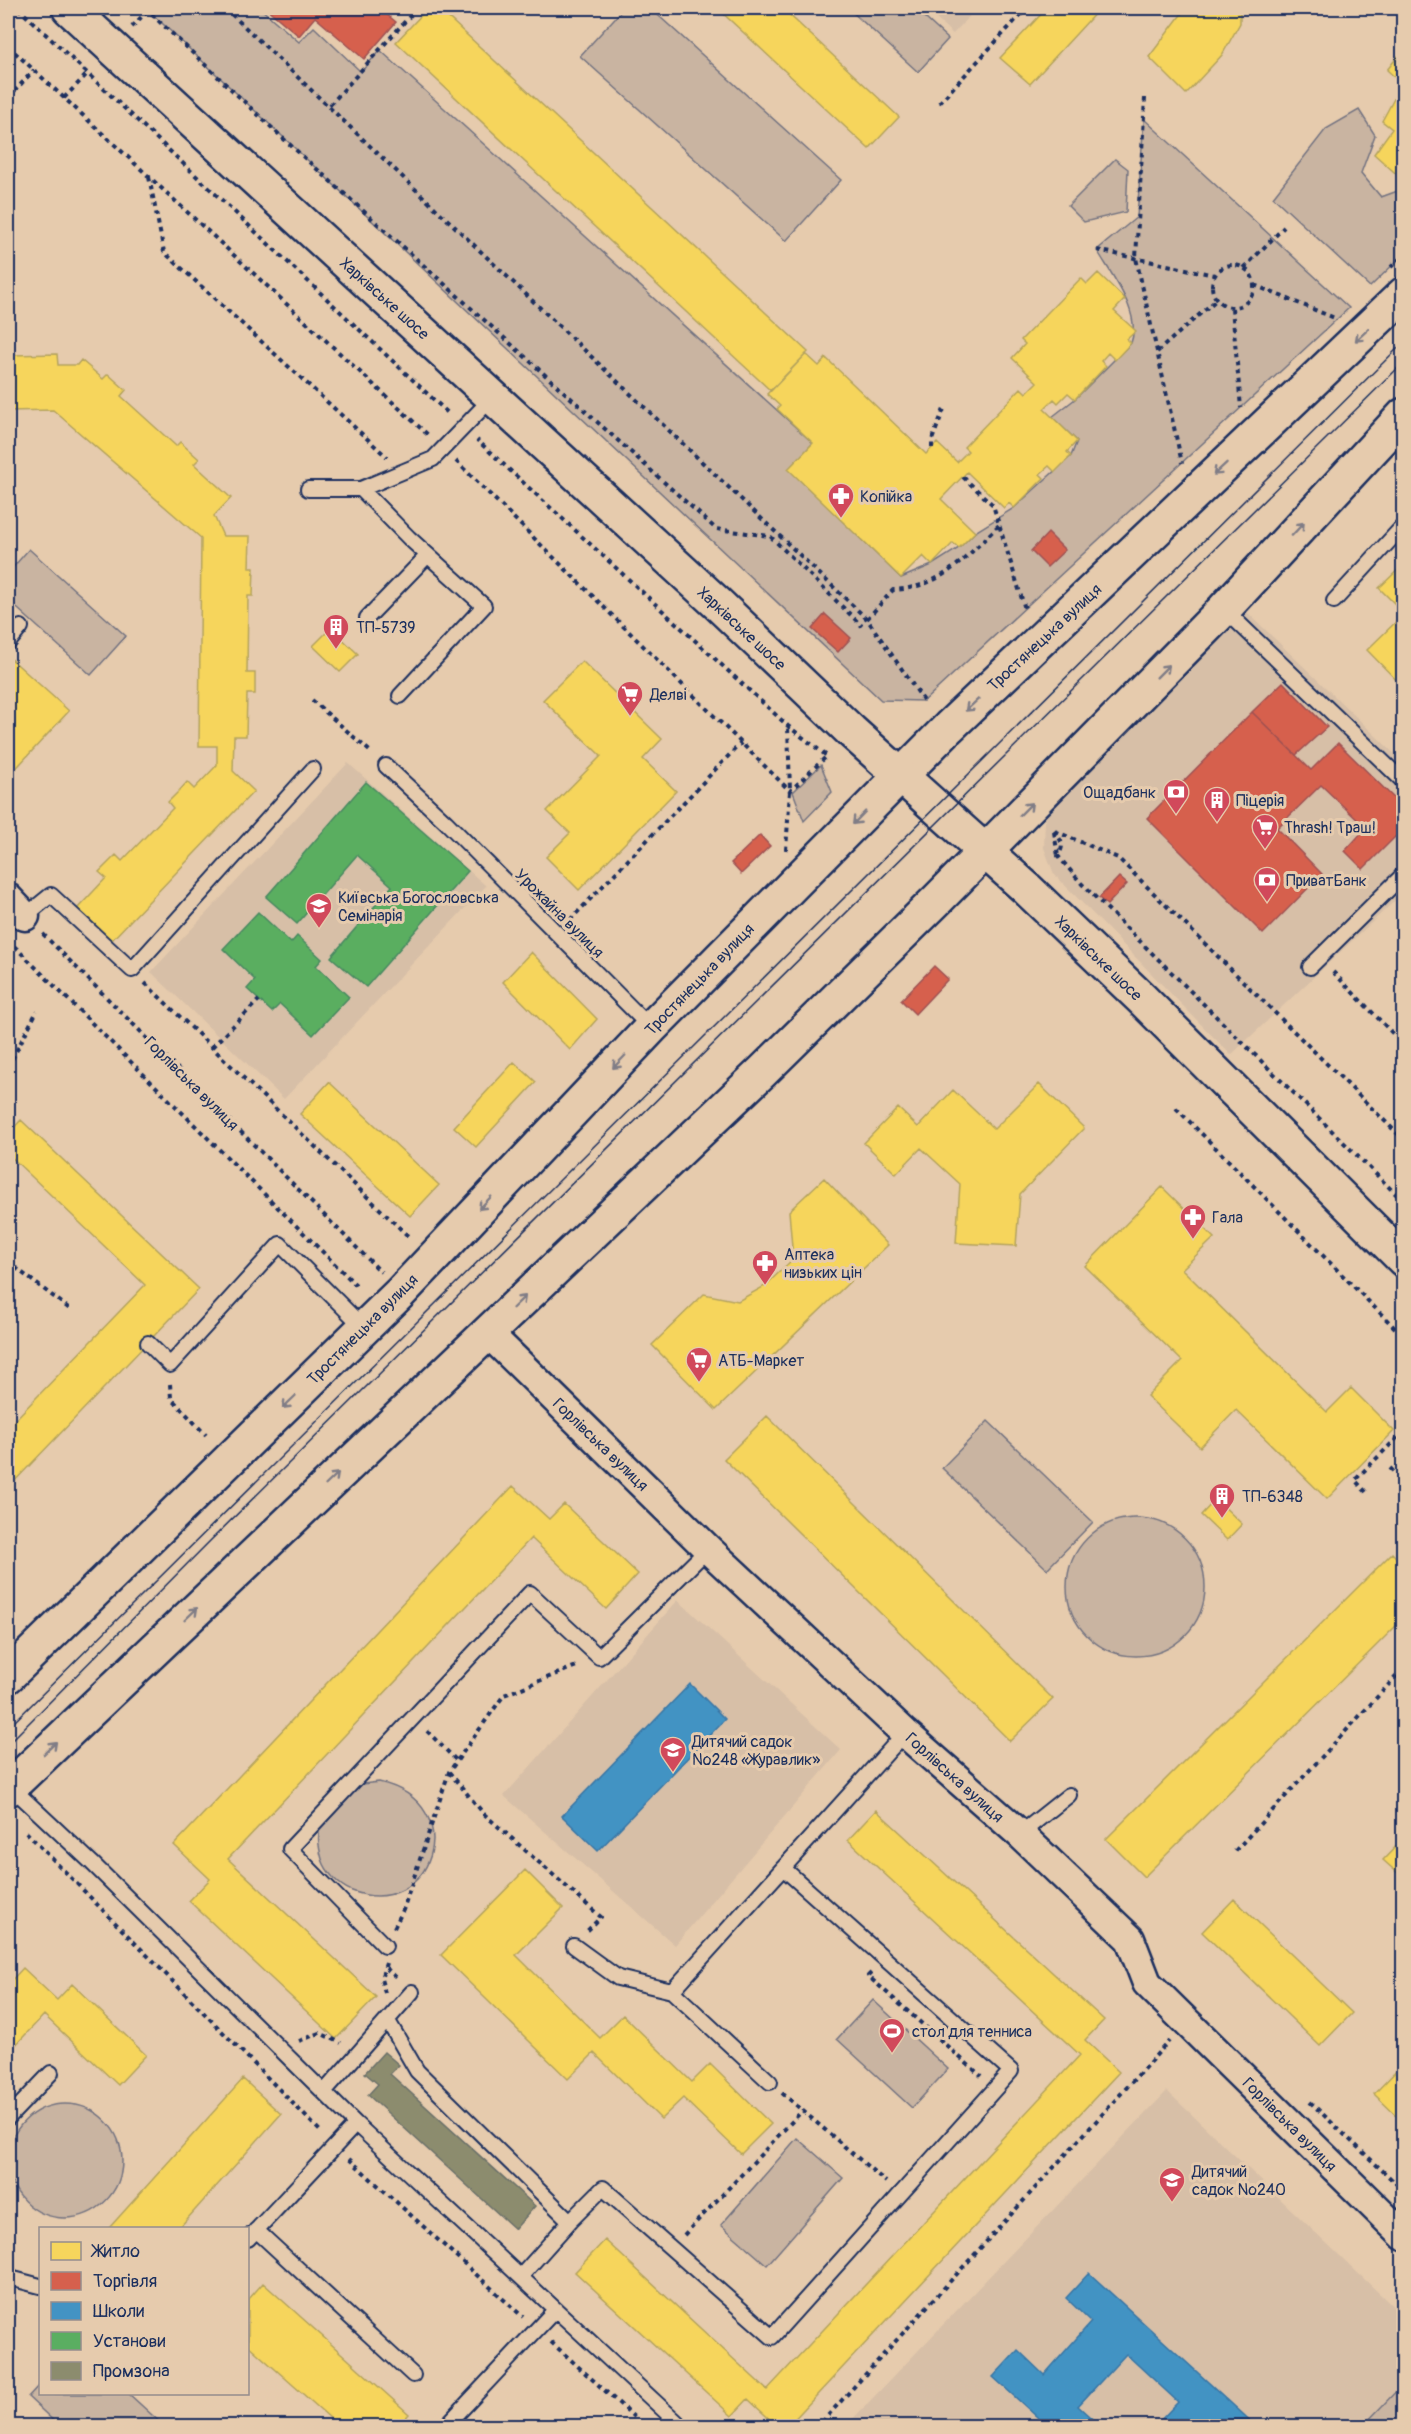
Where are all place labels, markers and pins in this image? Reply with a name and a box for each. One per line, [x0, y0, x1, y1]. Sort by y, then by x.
pharmacy icon: Копійка [826, 481, 856, 519]
place label: Копійка [860, 487, 912, 507]
building icon: ТП-5739 [321, 612, 351, 650]
place label: ТП-5739 [356, 618, 416, 638]
supermarket icon: Делві [615, 679, 645, 717]
place label: Делві [649, 685, 687, 705]
bank icon: Ощадбанк [1161, 777, 1191, 815]
place label: Ощадбанк [1083, 783, 1156, 803]
building icon: Піцерія [1202, 785, 1232, 823]
place label: Піцерія [1236, 791, 1284, 811]
supermarket icon: Thrash! Траш! [1250, 812, 1280, 850]
place label: Thrash! Траш! [1284, 818, 1376, 838]
bank icon: ПриватБанк [1252, 865, 1282, 903]
place label: ПриватБанк [1286, 871, 1367, 891]
place label: Київська Богословська Семінарія [338, 888, 499, 926]
school or university icon: Київська Богословська Семінарія [304, 891, 334, 929]
pharmacy icon: Гала [1178, 1202, 1208, 1240]
place label: Гала [1212, 1208, 1243, 1228]
place label: Аптека низьких цін [784, 1245, 862, 1283]
pharmacy icon: Аптека низьких цін [750, 1248, 780, 1286]
supermarket icon: АТБ-Маркет [684, 1345, 714, 1383]
place label: АТБ-Маркет [718, 1351, 804, 1371]
building icon: ТП-6348 [1207, 1481, 1237, 1519]
place label: ТП-6348 [1242, 1487, 1303, 1507]
place label: Дитячий садок №248 «Журавлик» [691, 1732, 820, 1770]
school or university icon: Дитячий садок №248 «Журавлик» [658, 1735, 688, 1773]
sports icon: стол для тенниса [877, 2016, 907, 2054]
place label: стол для тенниса [912, 2022, 1032, 2042]
place label: Дитячий садок №240 [1191, 2162, 1286, 2200]
school or university icon: Дитячий садок №240 [1157, 2165, 1187, 2203]

